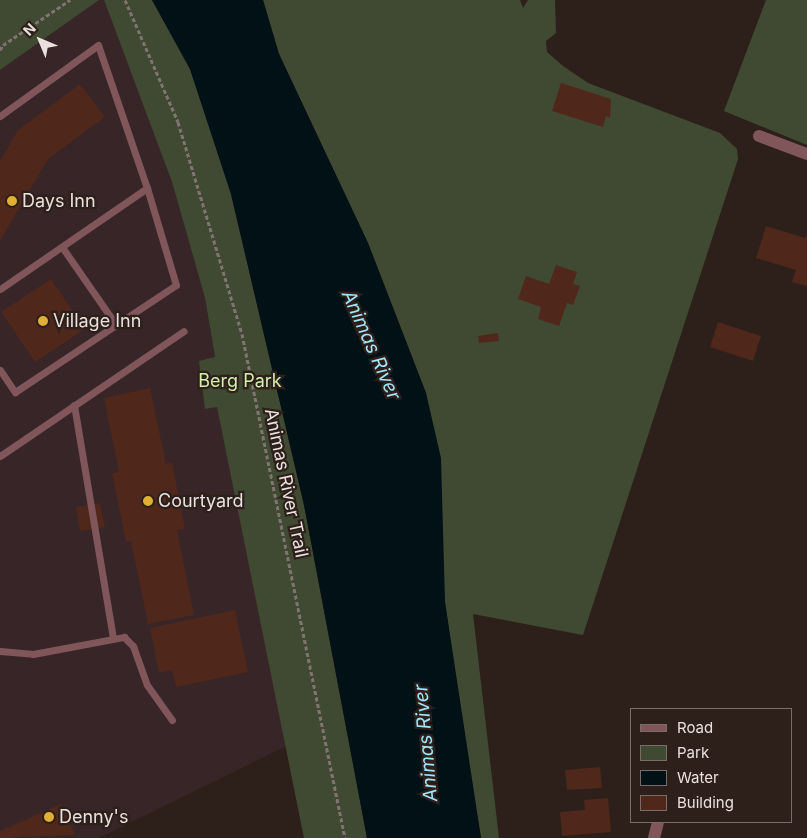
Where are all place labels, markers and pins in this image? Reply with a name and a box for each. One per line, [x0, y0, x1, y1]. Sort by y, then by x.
place label: Days Inn [22, 190, 96, 212]
marker: Days Inn [6, 195, 18, 207]
place label: Village Inn [53, 310, 141, 332]
marker: Village Inn [37, 315, 49, 327]
place label: Courtyard [158, 490, 244, 512]
marker: Courtyard [142, 495, 154, 507]
place label: Denny's [59, 806, 129, 828]
marker: Denny's [43, 811, 55, 823]

